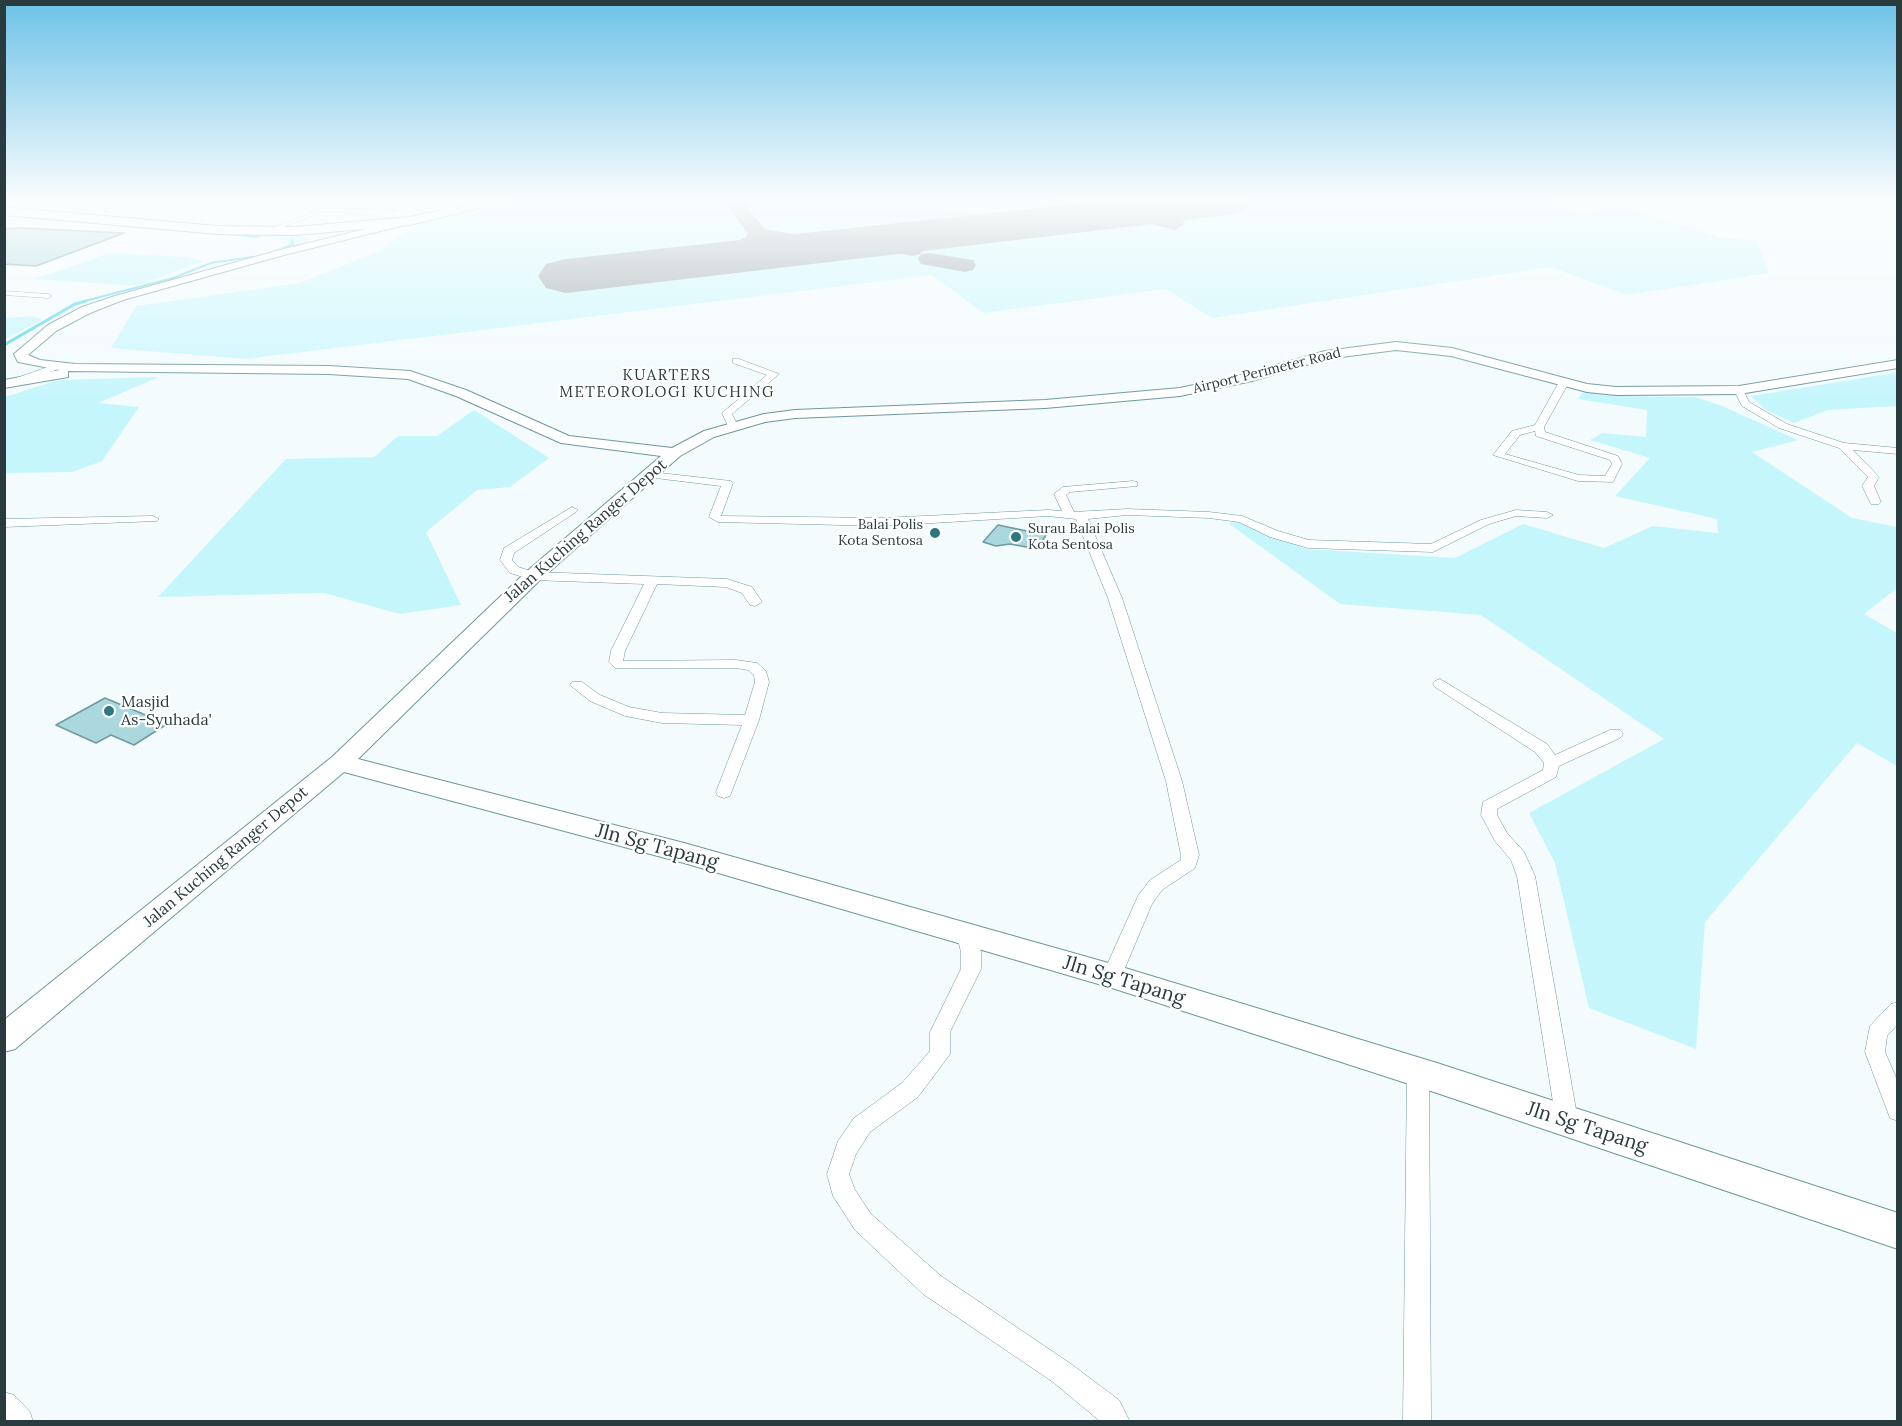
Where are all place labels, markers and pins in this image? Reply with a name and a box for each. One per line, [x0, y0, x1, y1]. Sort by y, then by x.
place label: Balai Polis Kota Sentosa [838, 517, 923, 550]
place label: Surau Balai Polis Kota Sentosa [1028, 521, 1135, 554]
marker: Balai Polis Kota Sentosa [928, 526, 942, 540]
marker: Surau Balai Polis Kota Sentosa [1009, 530, 1023, 544]
place label: Masjid As-Syuhada' [121, 692, 212, 730]
marker: Masjid As-Syuhada' [102, 704, 116, 718]

